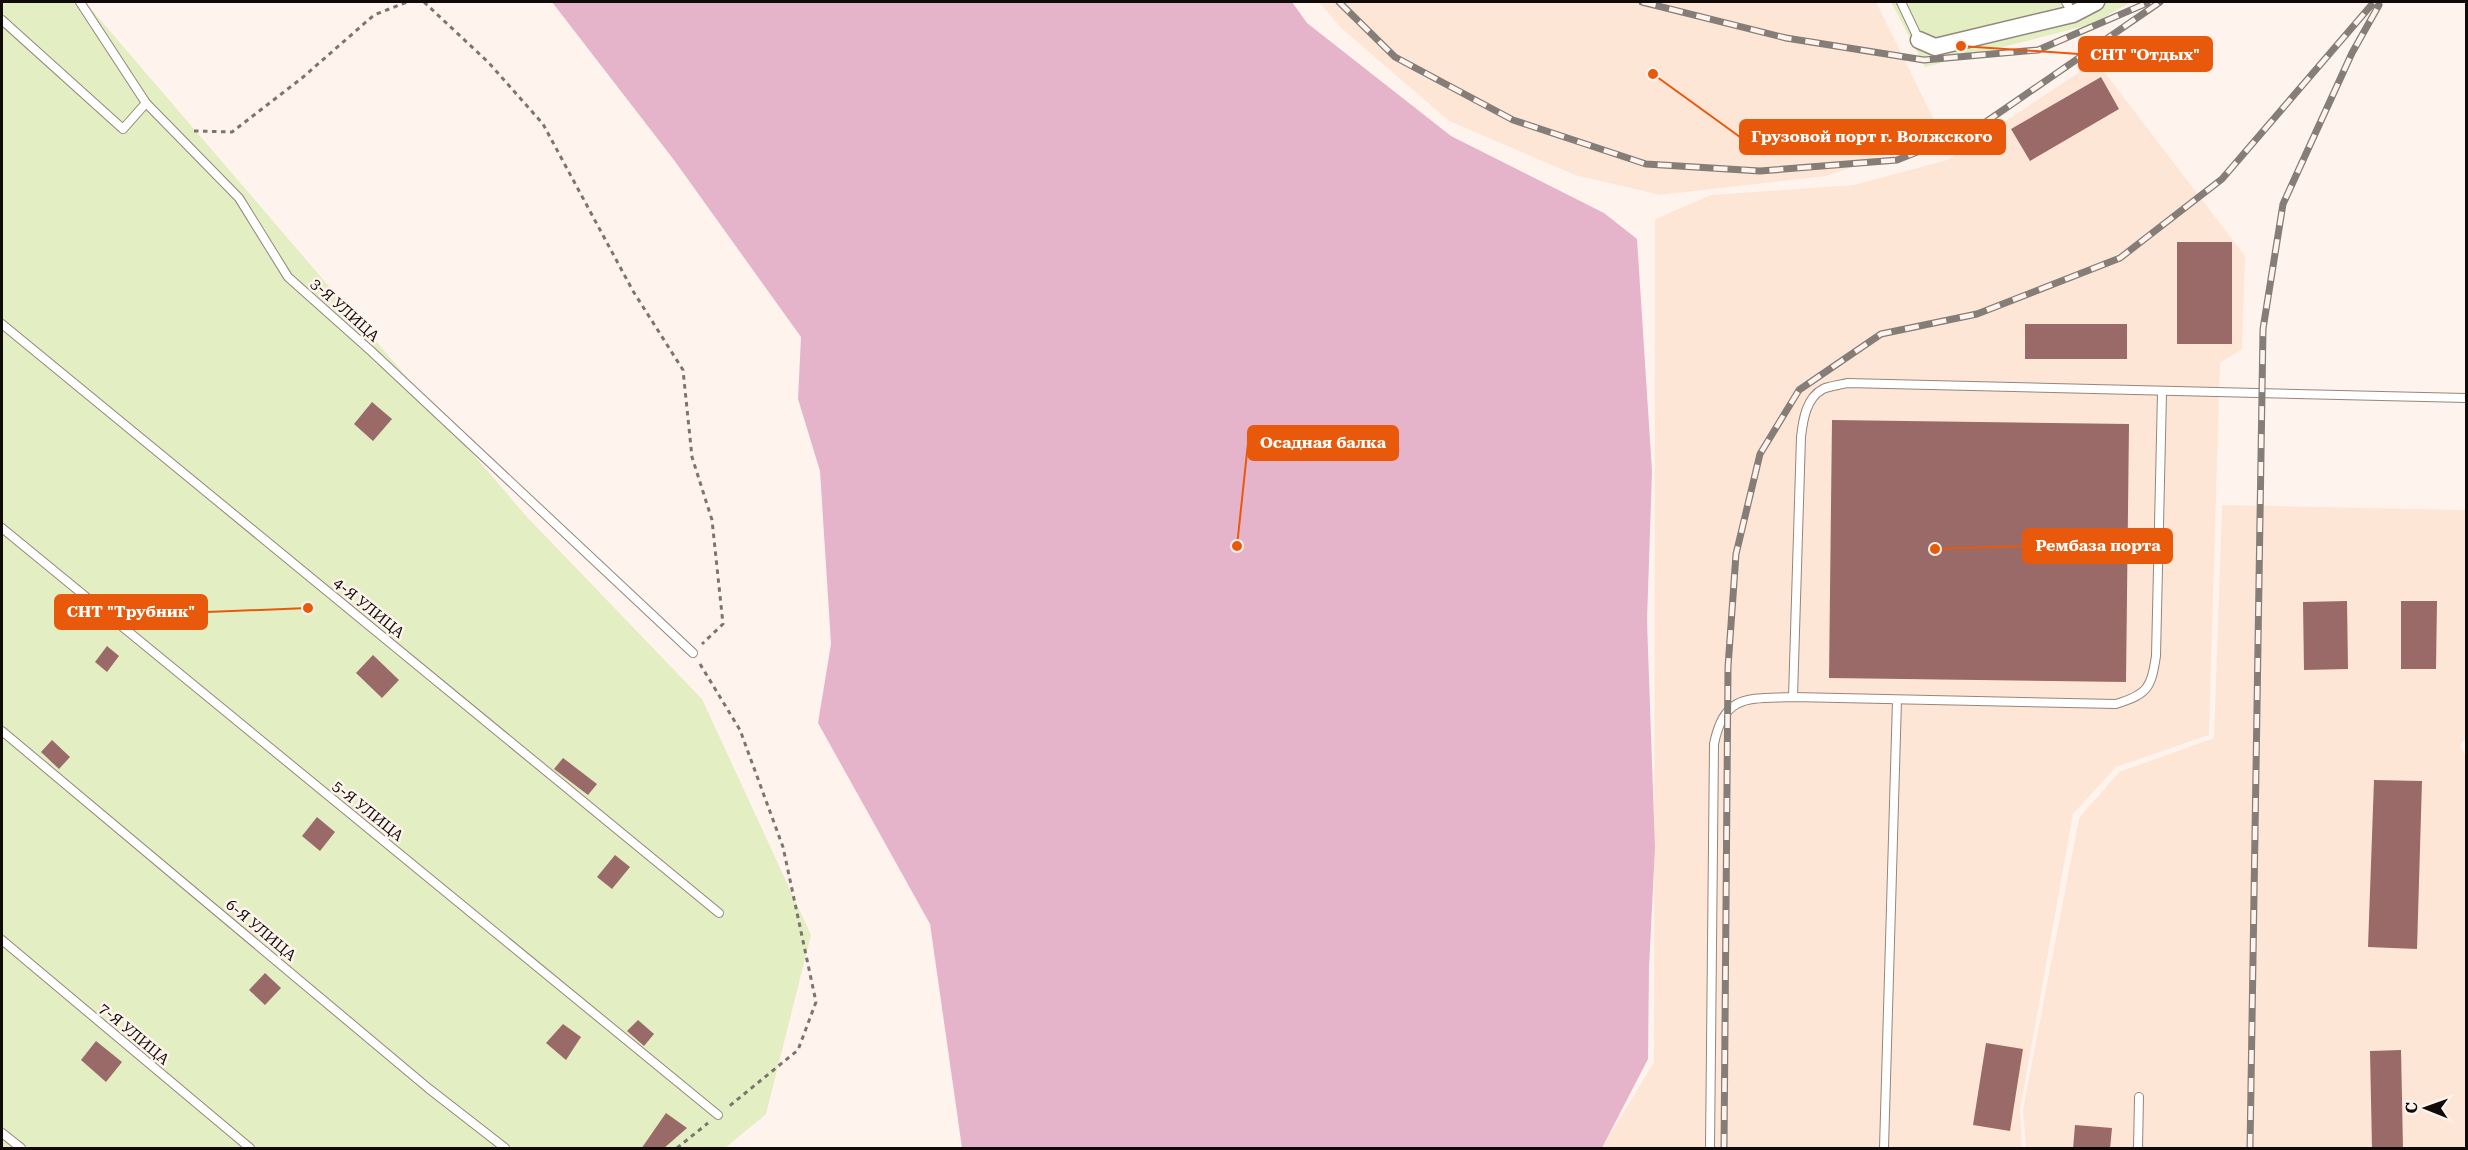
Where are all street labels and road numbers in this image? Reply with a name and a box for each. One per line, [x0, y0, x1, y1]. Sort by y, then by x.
street label: 3-Я УЛИЦА [307, 275, 383, 346]
street label: 4-Я УЛИЦА [330, 574, 408, 642]
street label: 5-Я УЛИЦА [329, 777, 407, 845]
street label: 6-Я УЛИЦА [222, 895, 300, 965]
street label: 7-Я УЛИЦА [95, 999, 173, 1069]

